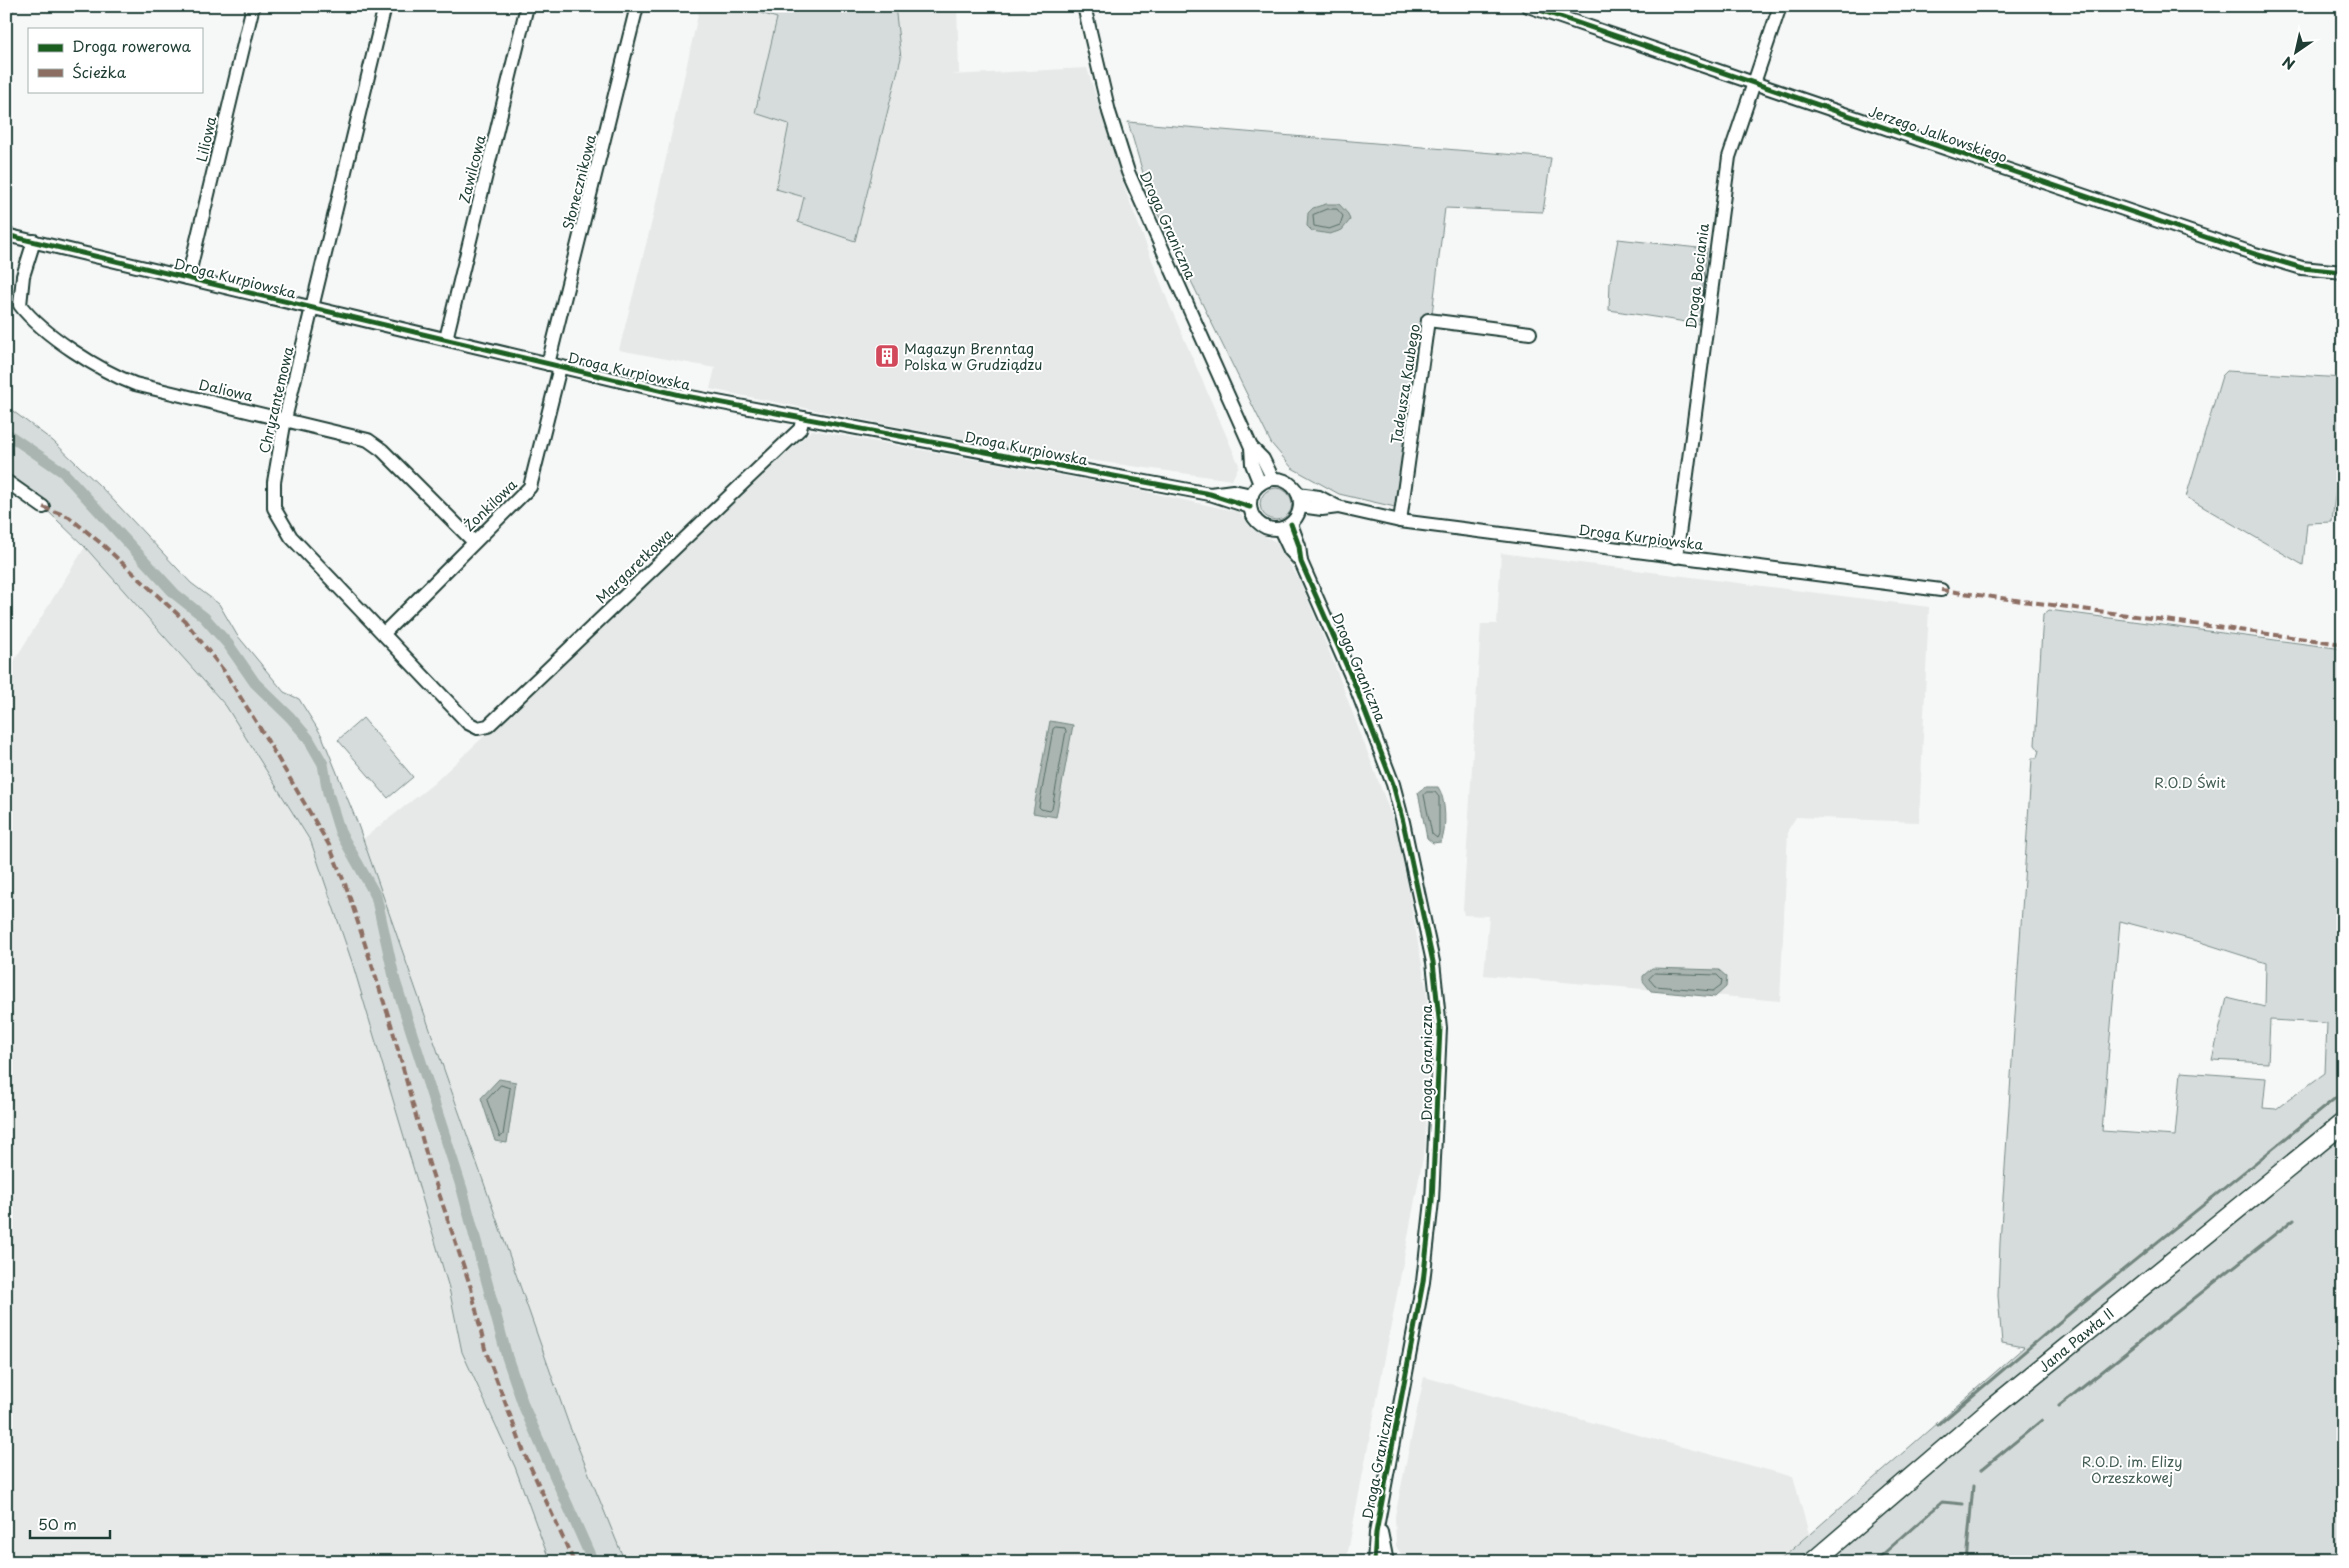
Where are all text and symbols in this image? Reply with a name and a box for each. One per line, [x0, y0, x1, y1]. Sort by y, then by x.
legend [28, 28, 202, 92]
north arrow [2272, 28, 2322, 78]
text: Droga rowerowa [72, 34, 191, 57]
text: N [2278, 51, 2299, 75]
text: Ścieżka [72, 60, 127, 83]
street label: Jerzego Jalkowskiego [1866, 100, 2010, 168]
street label: Liliowa [191, 114, 221, 164]
street label: Zawilcowa [453, 132, 491, 205]
street label: Słonecznikowa [557, 132, 601, 232]
street label: Droga Graniczna [1135, 167, 1201, 283]
street label: Droga Bociania [1680, 222, 1714, 330]
street label: Droga Kurpiowska [172, 253, 299, 303]
street label: Tadeusza Kaubego [1385, 322, 1425, 445]
place label: Magazyn Brenntag Polska w Grudziądzu [904, 338, 1042, 375]
building icon: Magazyn Brenntag Polska w Grudziądzu [874, 343, 900, 369]
street label: Chryzantemowa [254, 344, 299, 455]
street label: Droga Kurpiowska [566, 347, 693, 395]
street label: Daliowa [197, 374, 255, 406]
street label: Droga Kurpiowska [962, 426, 1090, 470]
street label: Żonkilowa [459, 474, 522, 536]
street label: Droga Kurpiowska [1577, 519, 1705, 555]
street label: Margaretkowa [591, 524, 677, 608]
street label: Droga Graniczna [1327, 609, 1392, 725]
park label: R.O.D Świt [2154, 772, 2226, 793]
street label: Droga Graniczna [1416, 1004, 1437, 1121]
street label: Jana Pawła II [2034, 1303, 2118, 1377]
street label: Droga Graniczna [1357, 1403, 1399, 1521]
park label: R.O.D. im. Elizy Orzeszkowej [2082, 1451, 2182, 1488]
scale bar [30, 1508, 110, 1540]
text: 50 m [38, 1512, 77, 1535]

